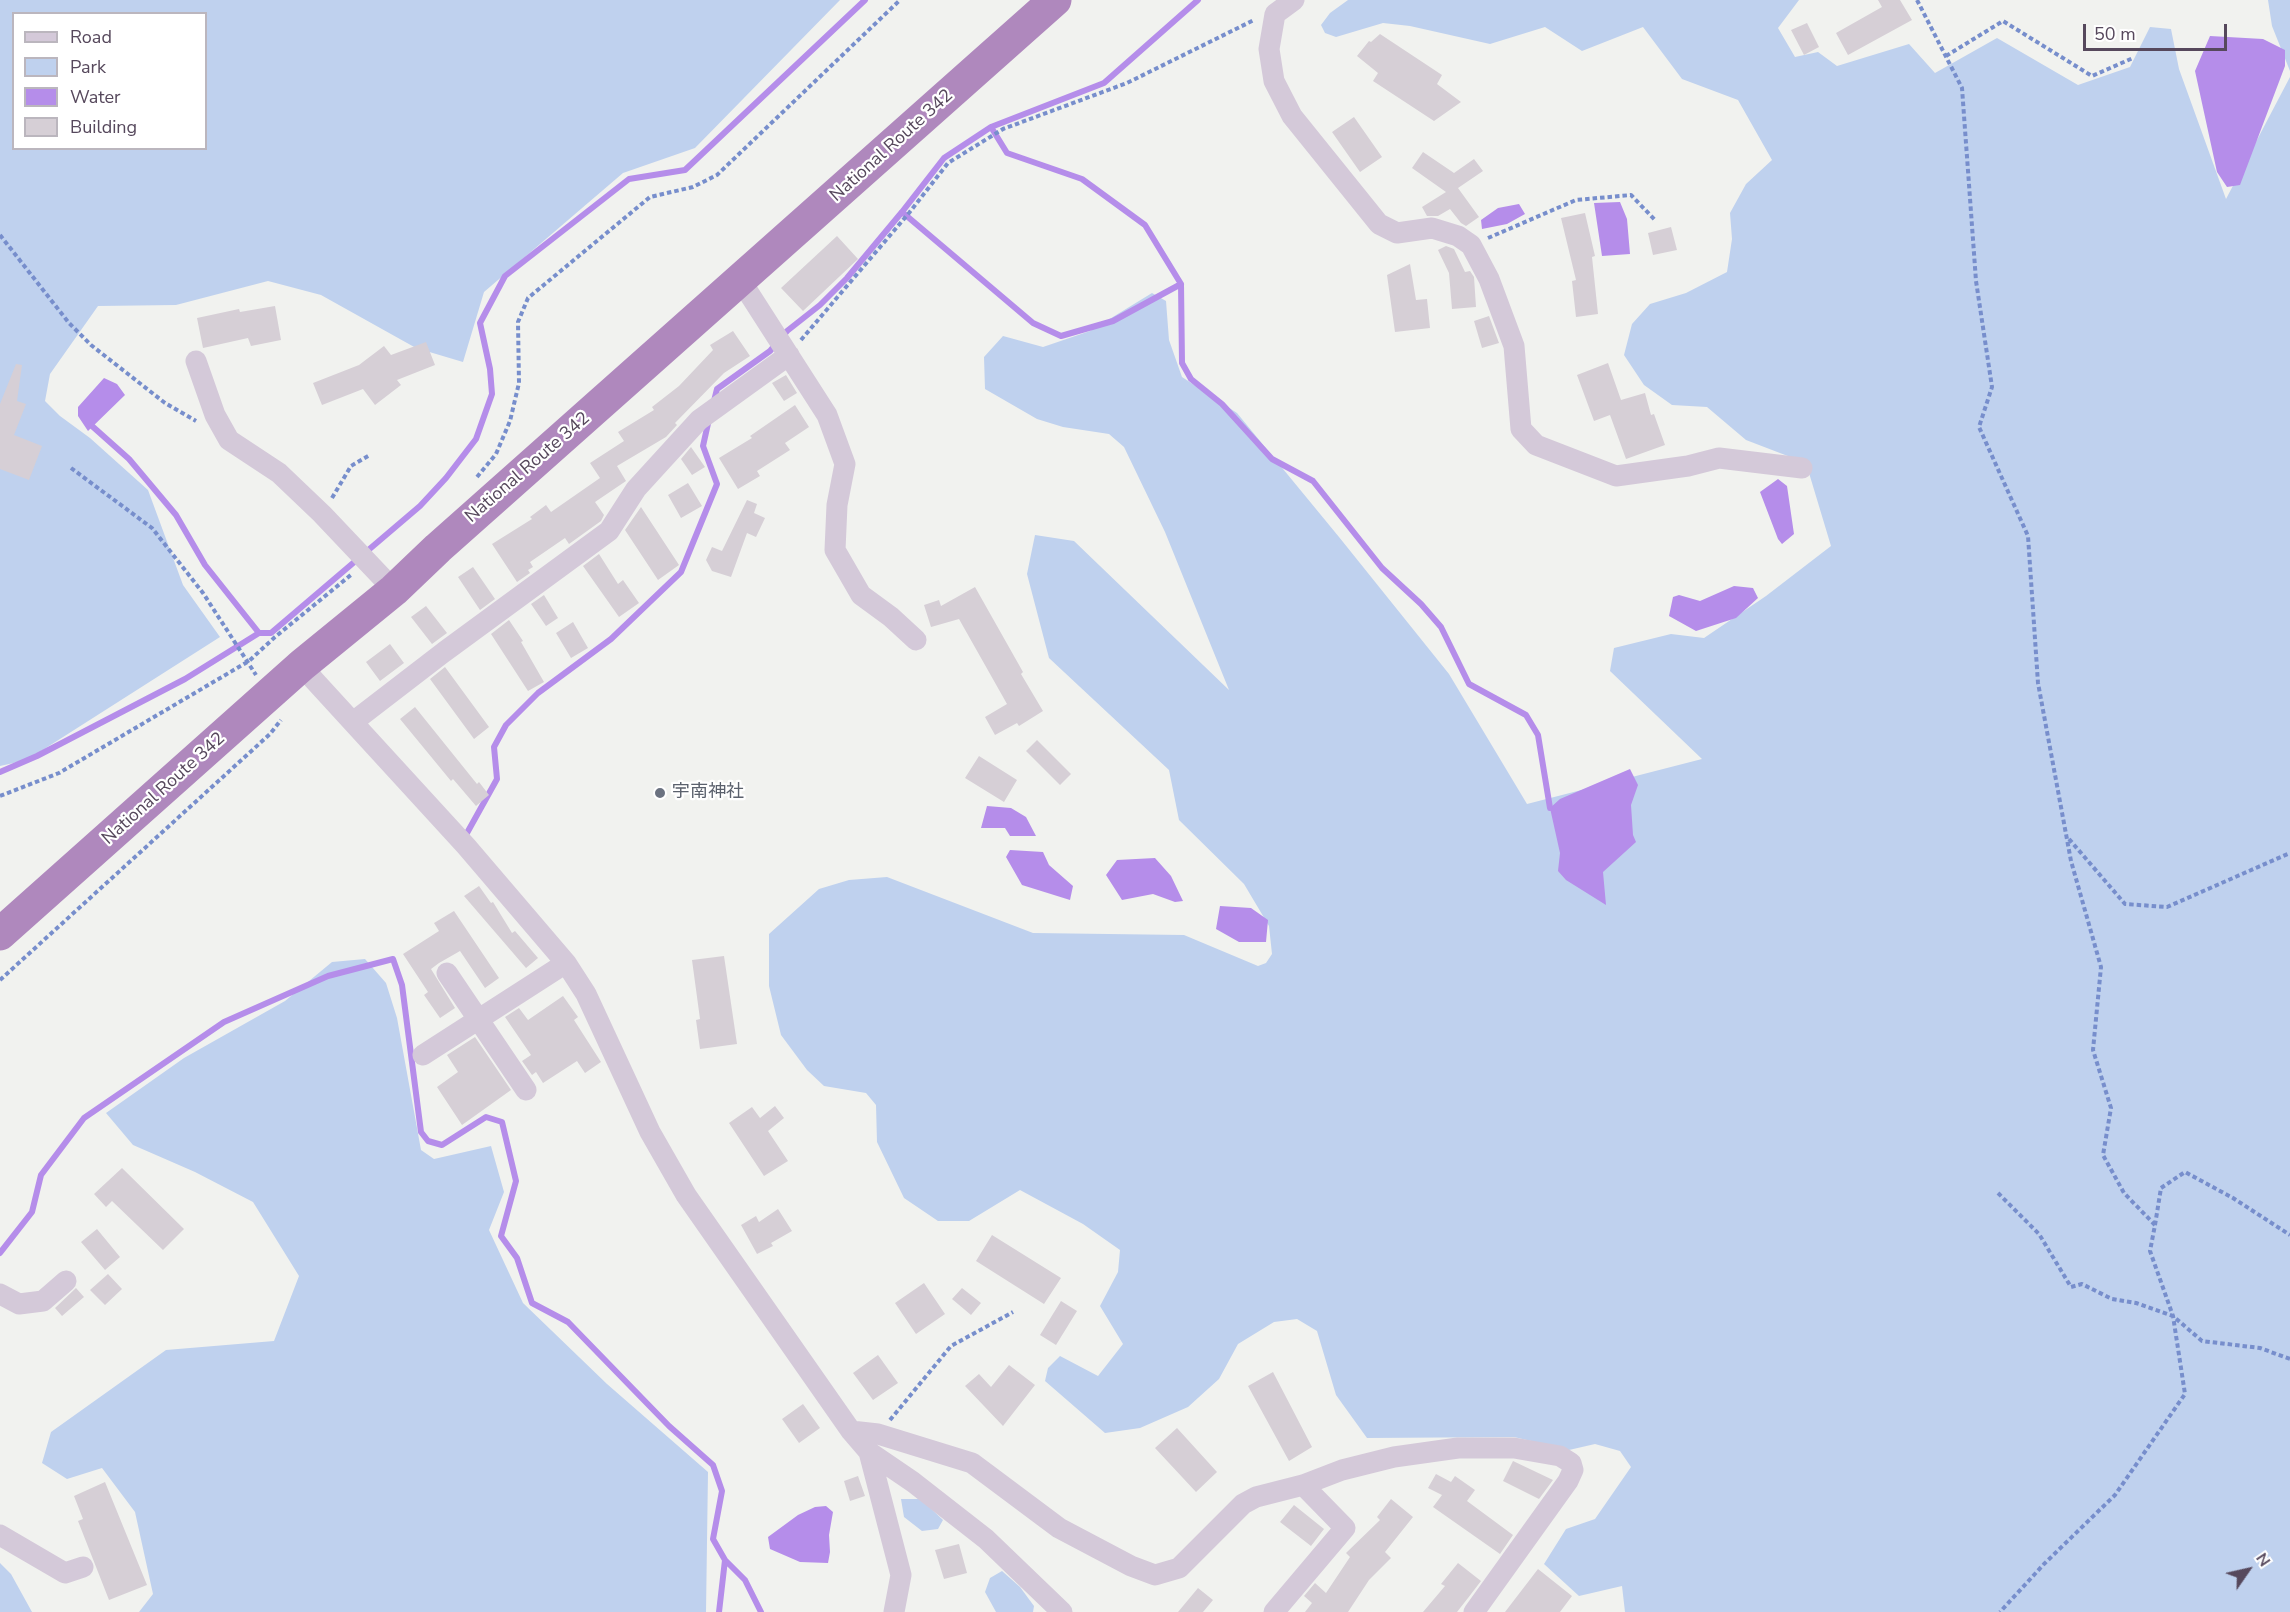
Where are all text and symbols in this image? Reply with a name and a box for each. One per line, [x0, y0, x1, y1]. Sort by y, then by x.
legend [12, 12, 207, 150]
scale bar [2086, 12, 2230, 50]
text: 50 m [2094, 22, 2136, 46]
text: Road [70, 25, 112, 49]
text: Park [70, 55, 106, 79]
text: Water [70, 85, 121, 109]
street label: National Route 342 [826, 85, 958, 207]
text: Building [70, 115, 137, 139]
street label: National Route 342 [461, 408, 595, 528]
street label: National Route 342 [98, 728, 230, 850]
place label: 宇南神社 [672, 782, 744, 804]
marker: 宇南神社 [653, 786, 667, 800]
north arrow [2218, 1540, 2278, 1600]
text: N [2250, 1549, 2275, 1571]

